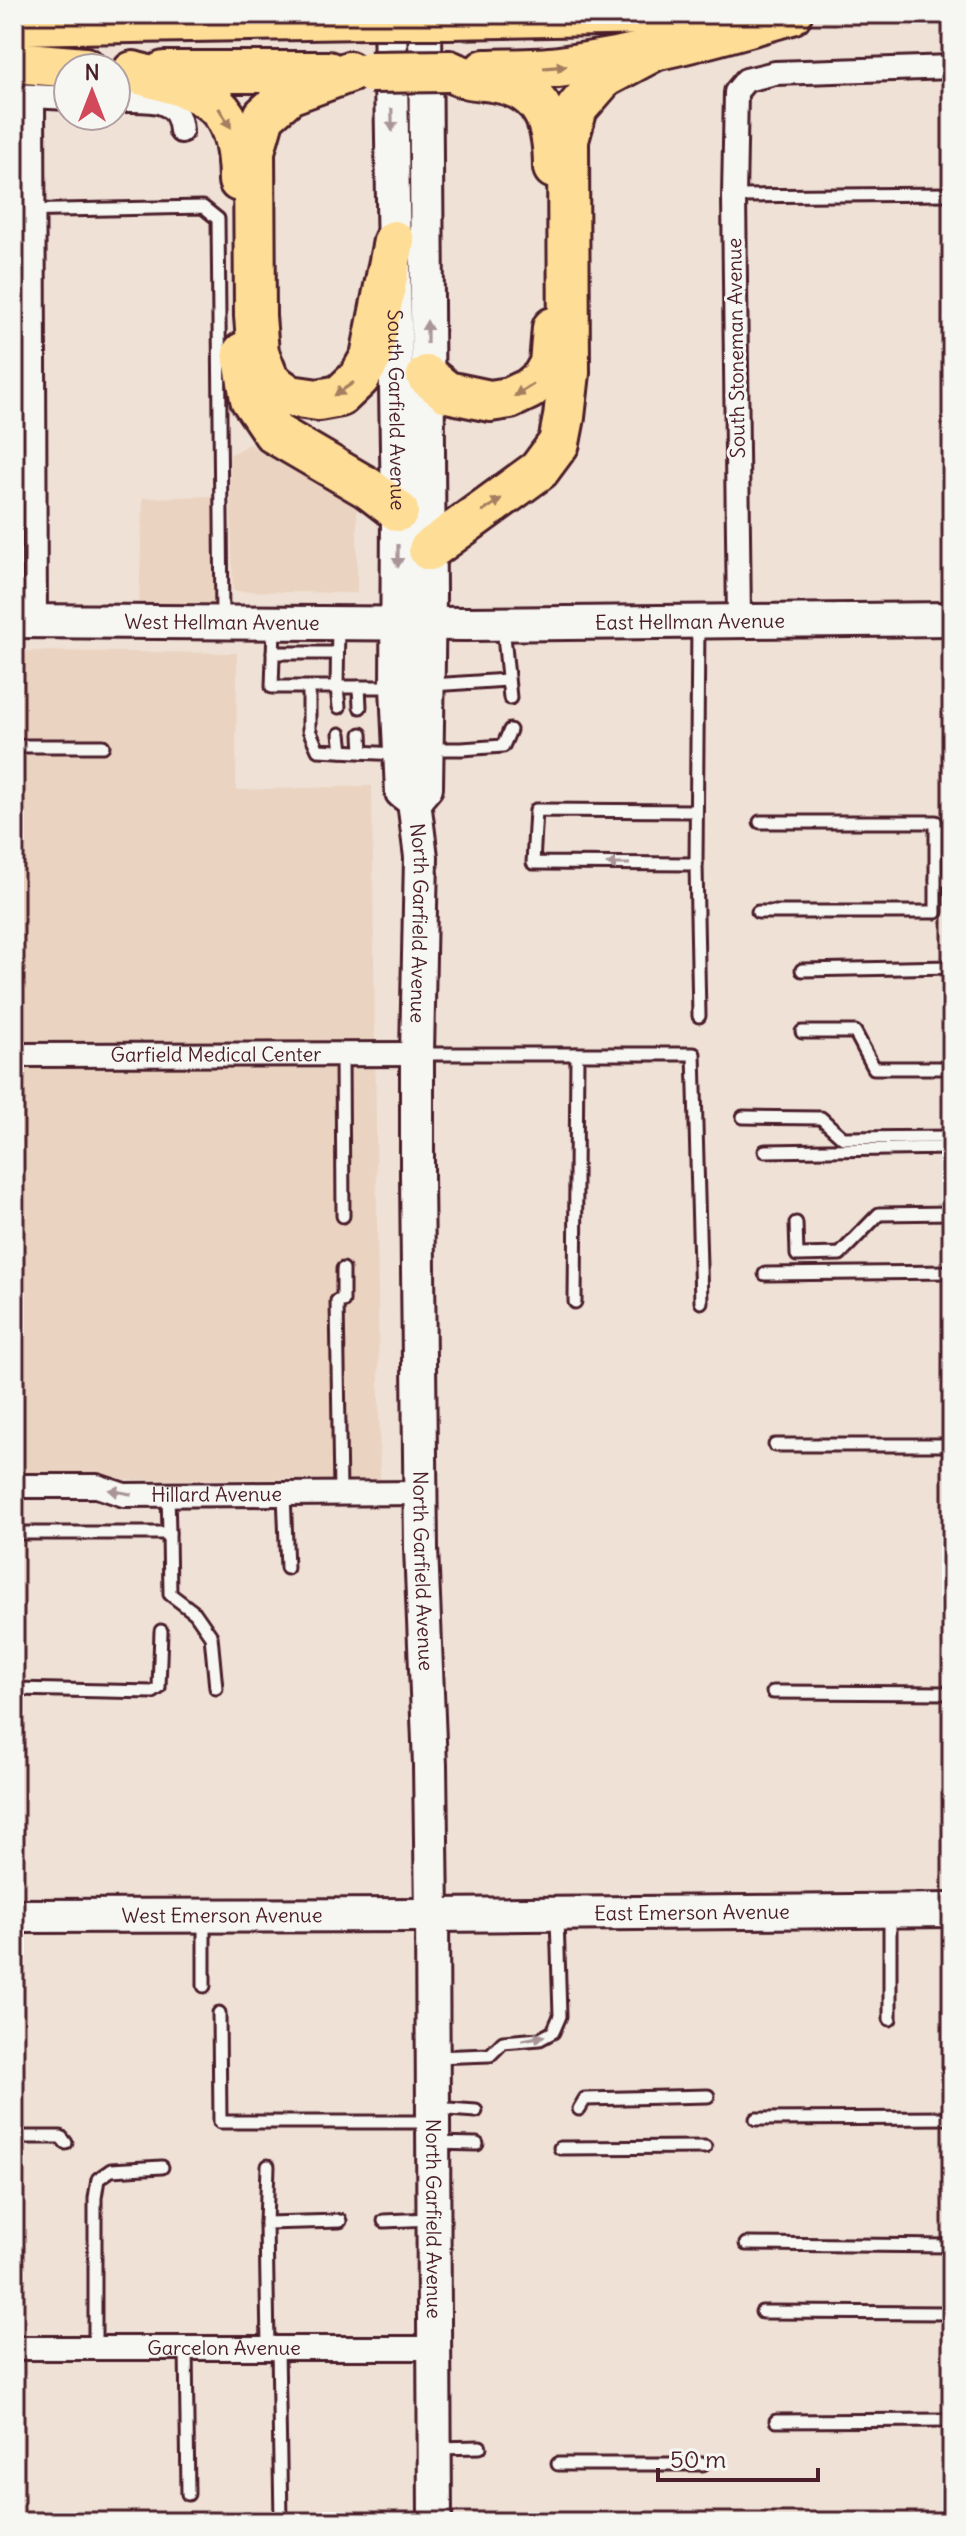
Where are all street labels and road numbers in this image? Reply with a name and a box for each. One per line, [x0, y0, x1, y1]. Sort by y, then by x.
street label: South Stoneman Avenue [721, 238, 750, 458]
street label: South Garfield Avenue [383, 309, 411, 511]
street label: East Hellman Avenue [595, 608, 785, 635]
street label: West Hellman Avenue [124, 609, 320, 635]
street label: North Garfield Avenue [405, 822, 434, 1023]
street label: Garfield Medical Center [110, 1041, 322, 1067]
street label: North Garfield Avenue [408, 1471, 439, 1671]
street label: Hillard Avenue [151, 1481, 282, 1507]
street label: East Emerson Avenue [594, 1899, 790, 1925]
street label: West Emerson Avenue [122, 1902, 322, 1928]
street label: North Garfield Avenue [421, 2119, 447, 2319]
street label: Garcelon Avenue [147, 2335, 301, 2360]

